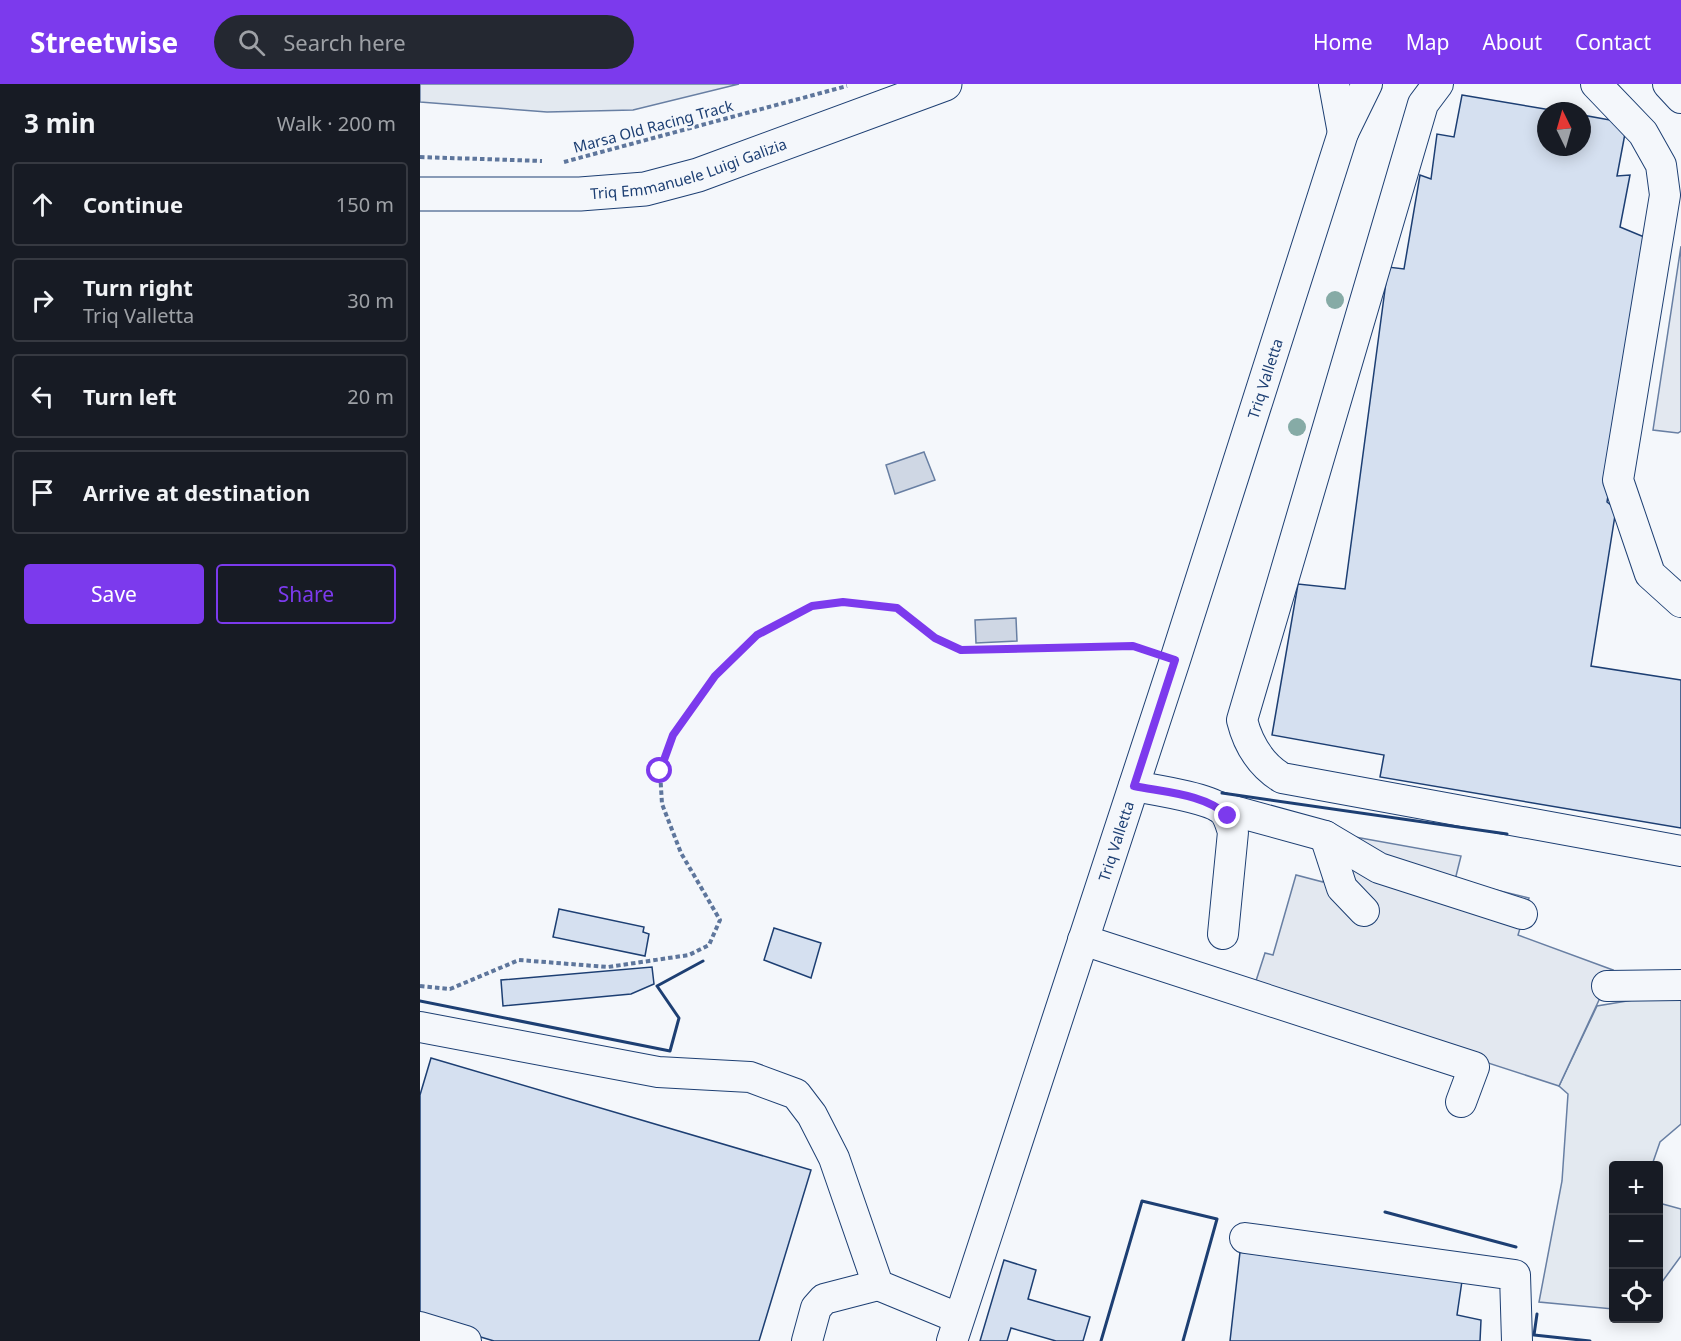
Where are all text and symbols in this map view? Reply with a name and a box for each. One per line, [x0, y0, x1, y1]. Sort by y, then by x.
search box [214, 15, 634, 69]
text: Streetwise [30, 23, 178, 61]
icon: search [235, 26, 268, 59]
text: Search here [283, 27, 406, 57]
text: Home [1313, 28, 1373, 56]
text: Map [1406, 28, 1449, 56]
text: About [1482, 28, 1542, 56]
text: Contact [1575, 28, 1651, 56]
street label: Marsa Old Racing Track [571, 95, 735, 157]
north arrow [1537, 102, 1591, 156]
text: 3 min [24, 105, 96, 141]
text: Walk · 200 m [277, 110, 396, 137]
street label: Triq Emmanuele Luigi Galizia [589, 133, 789, 203]
icon: ahead [26, 188, 59, 221]
text: Continue [83, 189, 183, 219]
text: 150 m [336, 191, 394, 218]
text: Turn right [83, 272, 193, 302]
icon: right [26, 284, 59, 317]
text: 30 m [347, 287, 394, 314]
text: Triq Valletta [83, 302, 194, 329]
street label: Triq Valletta [1243, 336, 1287, 421]
icon: left [26, 380, 59, 413]
text: Turn left [83, 381, 177, 411]
text: 20 m [347, 383, 394, 410]
icon: arrive [26, 476, 59, 509]
text: Arrive at destination [83, 477, 310, 507]
button: Save [24, 564, 204, 624]
button: Share [216, 564, 396, 624]
route start [646, 757, 672, 783]
street label: Triq Valletta [1093, 798, 1138, 884]
route end [1214, 802, 1240, 828]
map controls [1609, 1161, 1663, 1323]
button: + [1609, 1161, 1663, 1215]
button: − [1609, 1215, 1663, 1269]
button: locate [1609, 1269, 1663, 1323]

